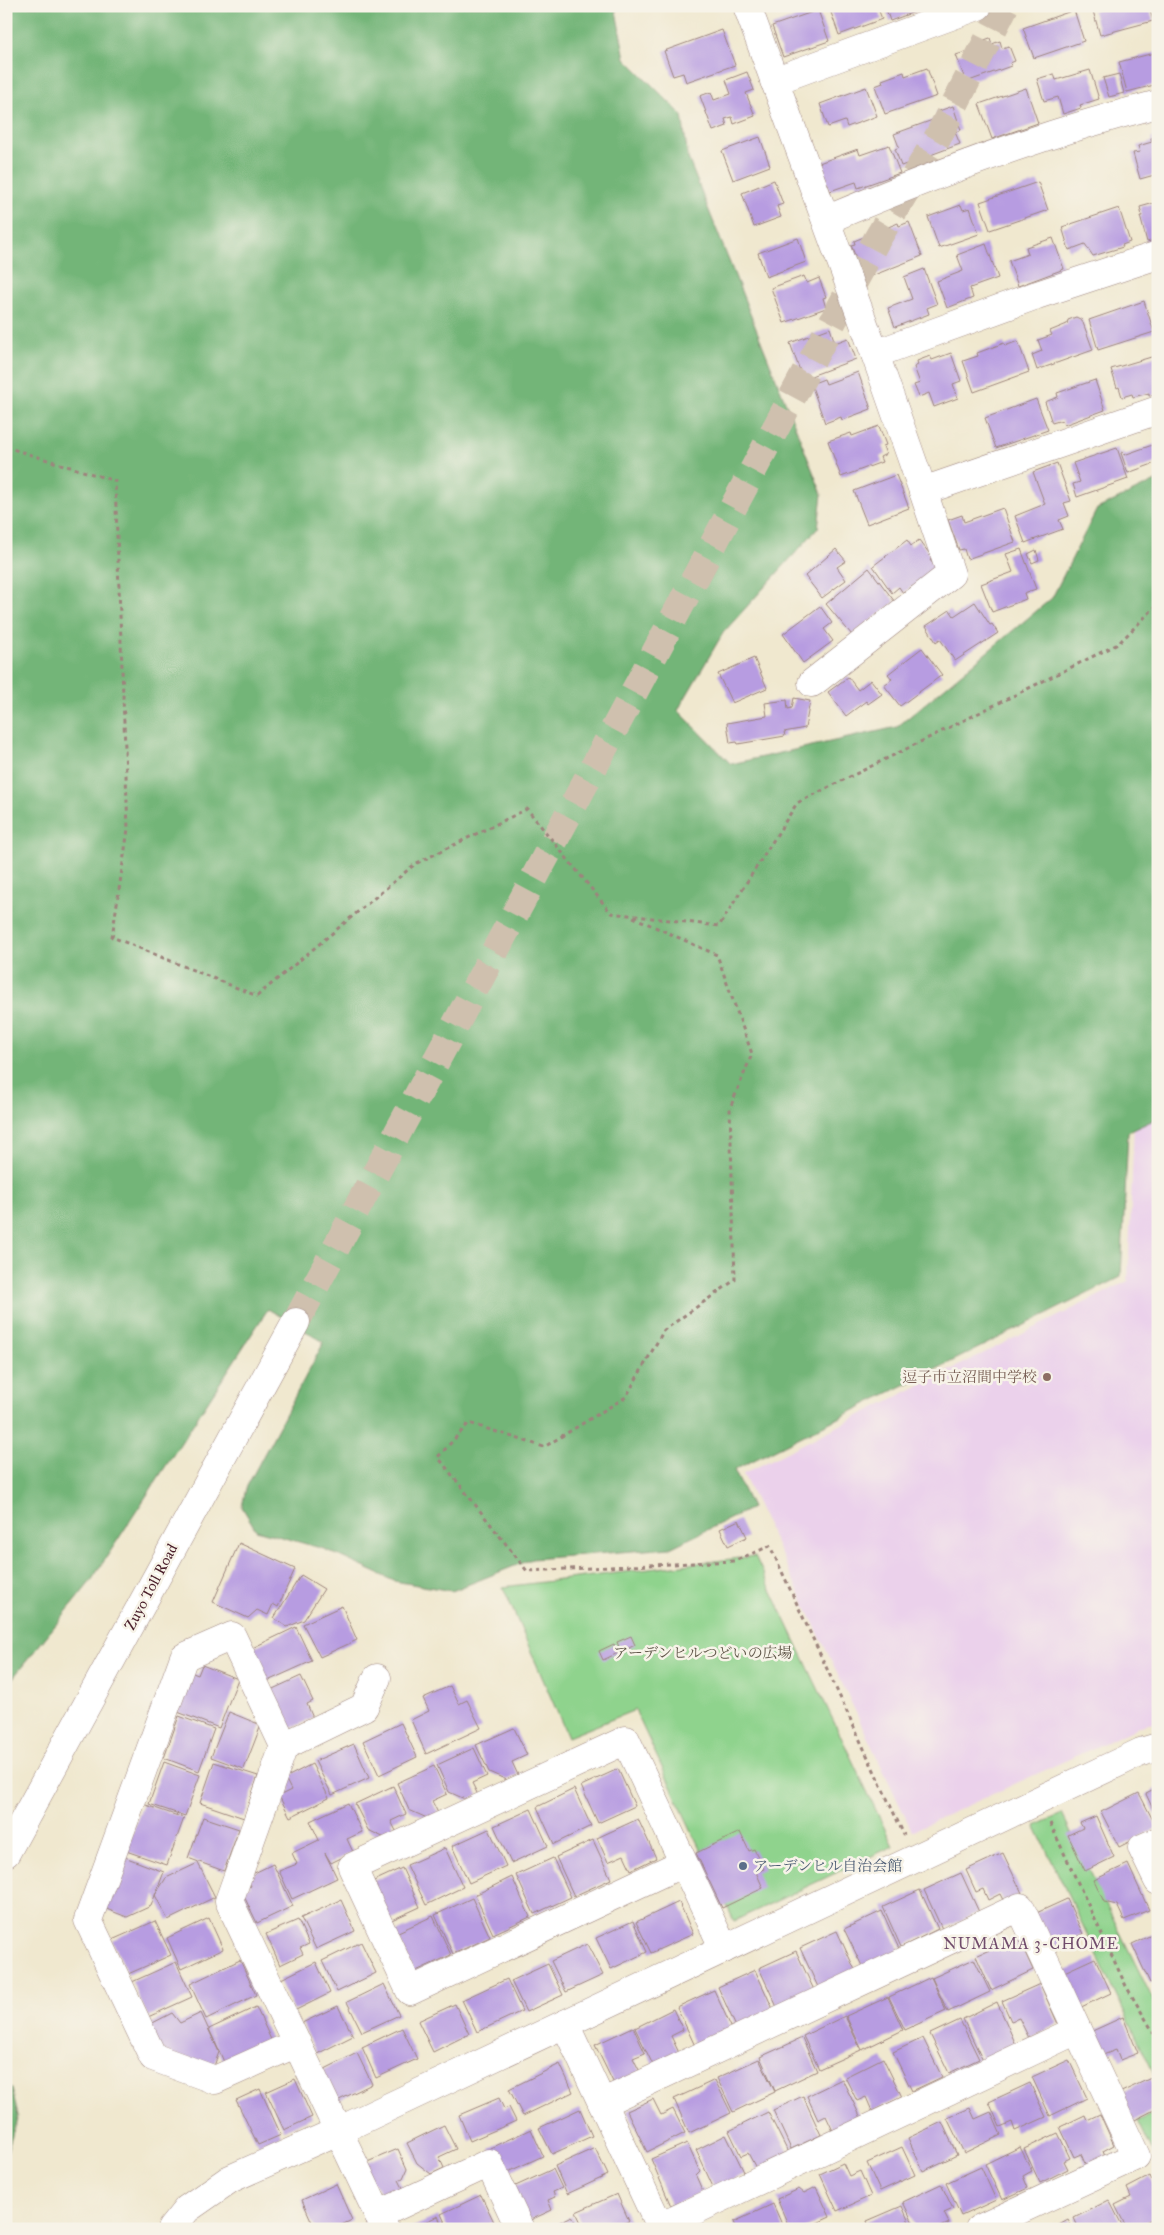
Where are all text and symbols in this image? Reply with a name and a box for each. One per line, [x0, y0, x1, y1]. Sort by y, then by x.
place label: 逗子市立沼間中学校 [902, 1368, 1037, 1386]
marker: 逗子市立沼間中学校 [1041, 1371, 1053, 1383]
street label: Zuyo Toll Road [121, 1540, 181, 1633]
park label: アーデンヒルつどいの広場 [613, 1644, 793, 1662]
place label: アーデンヒル自治会館 [753, 1857, 902, 1875]
marker: アーデンヒル自治会館 [737, 1860, 749, 1872]
district label: NUMAMA 3-CHOME [943, 1934, 1119, 1953]

